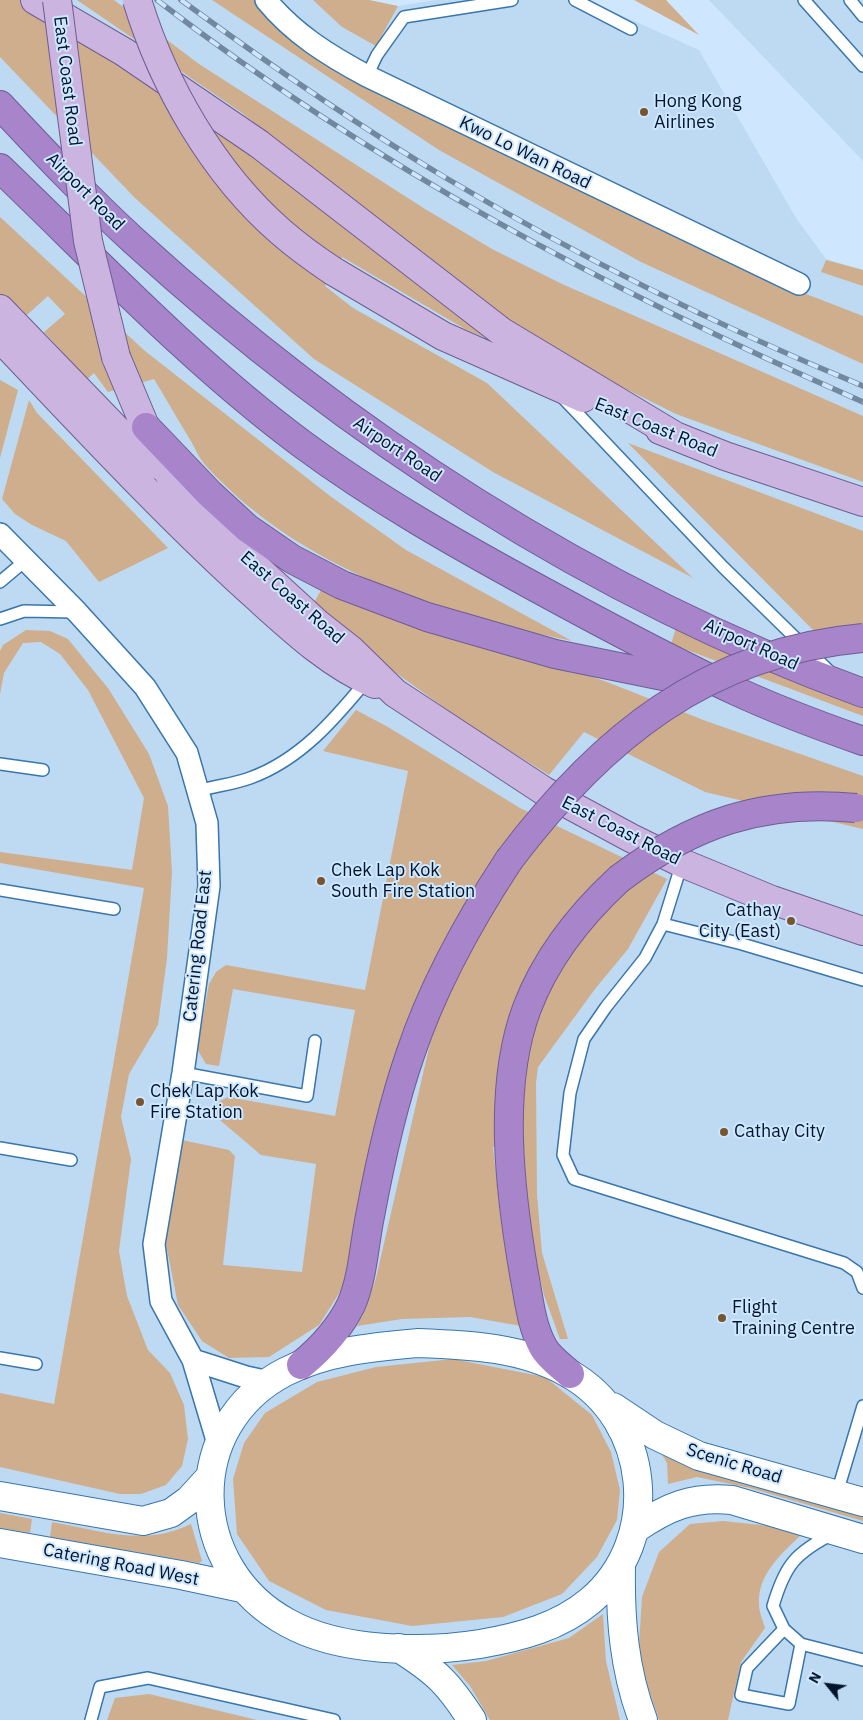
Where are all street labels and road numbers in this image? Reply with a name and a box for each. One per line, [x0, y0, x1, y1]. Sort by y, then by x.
street label: East Coast Road [48, 15, 86, 147]
street label: Kwo Lo Wan Road [456, 112, 594, 194]
street label: Airport Road [41, 148, 129, 236]
street label: East Coast Road [591, 393, 721, 463]
street label: Airport Road [349, 413, 445, 487]
street label: East Coast Road [236, 547, 348, 649]
street label: Airport Road [700, 614, 802, 676]
street label: East Coast Road [558, 792, 684, 870]
street label: Catering Road East [179, 869, 217, 1023]
street label: Scenic Road [684, 1439, 784, 1489]
street label: Catering Road West [41, 1539, 201, 1591]

